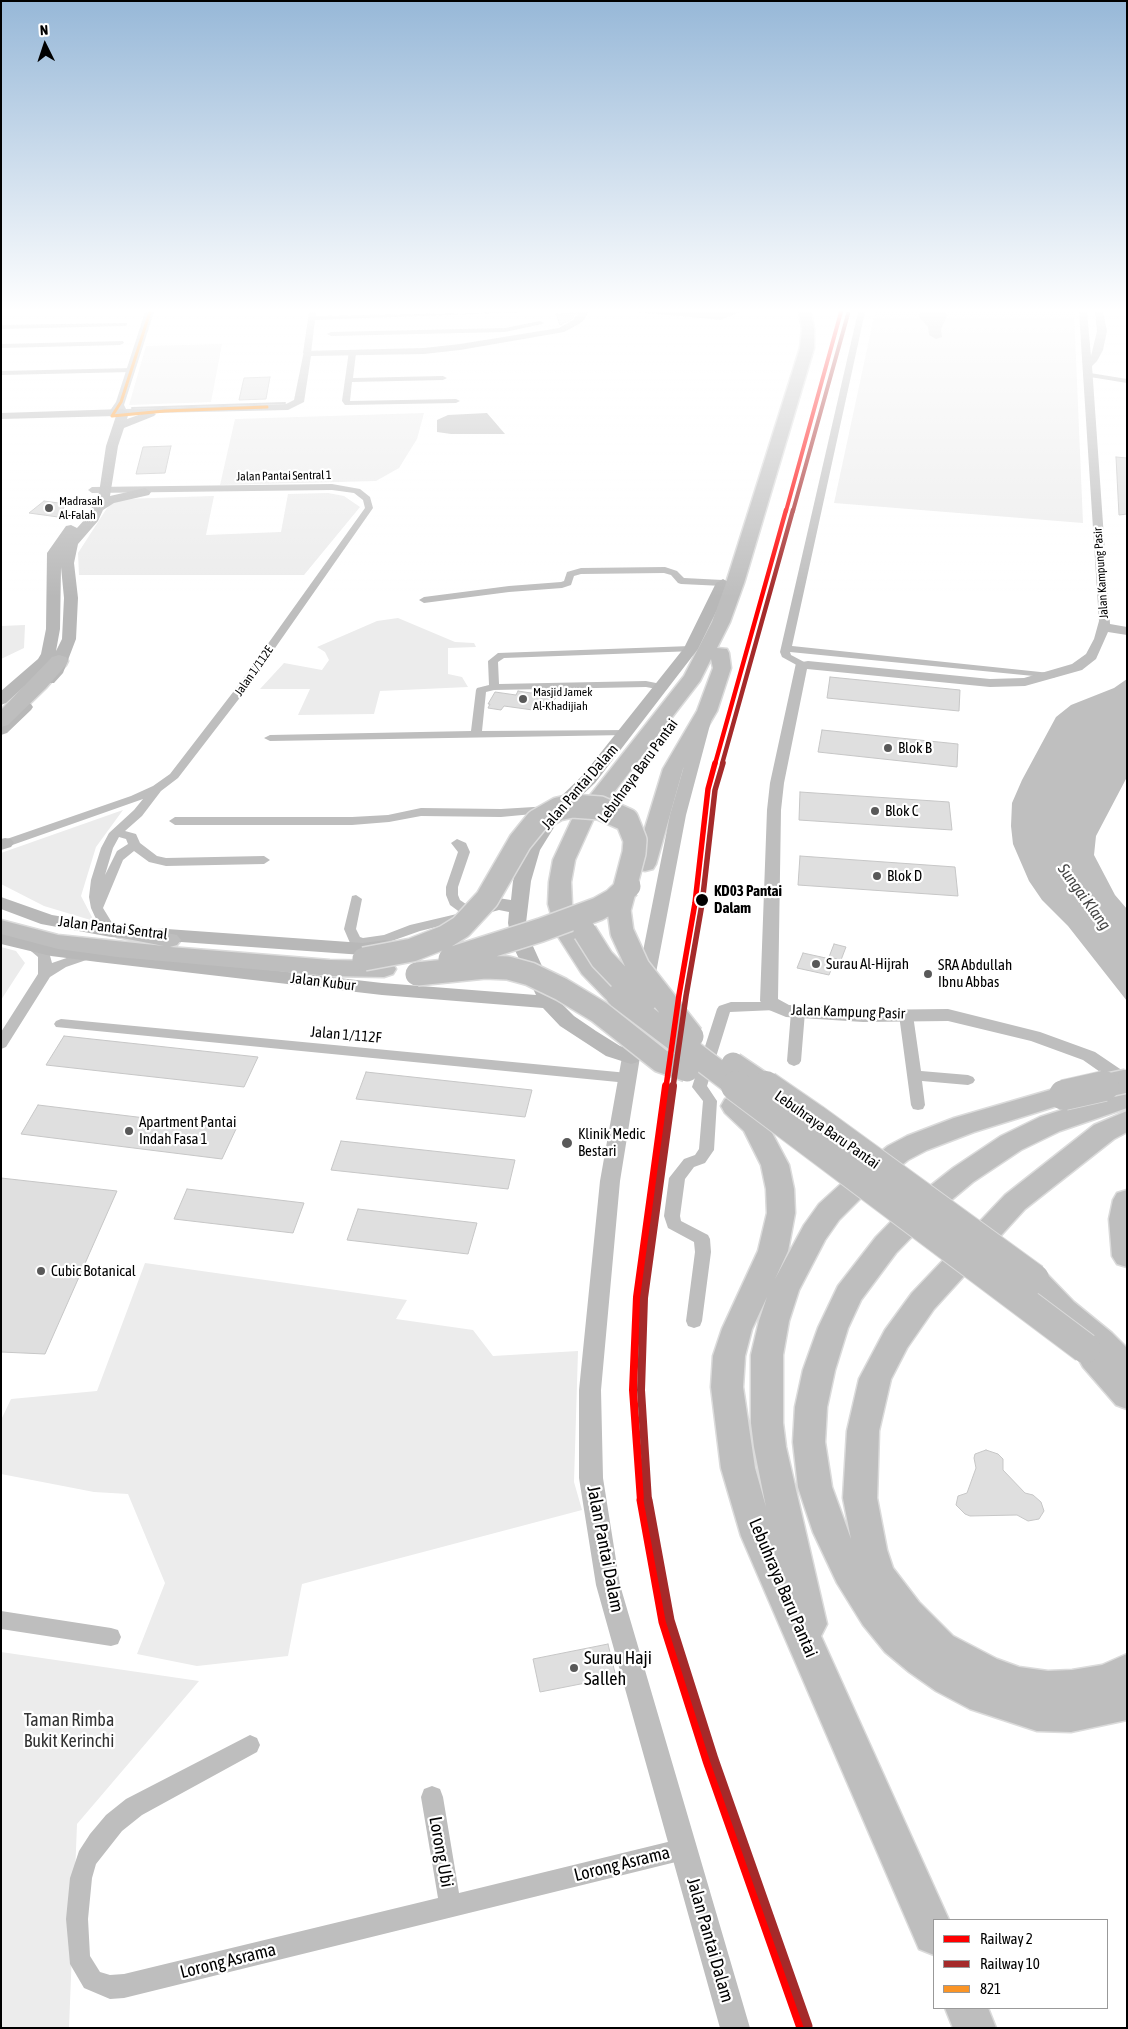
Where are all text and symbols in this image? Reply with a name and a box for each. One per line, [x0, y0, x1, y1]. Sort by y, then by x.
north arrow [20, 20, 70, 70]
text: N [39, 22, 49, 38]
street label: Jalan Pantai Sentral 1 [236, 468, 332, 484]
place label: Madrasah Al-Falah [59, 494, 103, 522]
marker: Madrasah Al-Falah [43, 502, 55, 514]
street label: Jalan Kampung Pasir [1091, 527, 1111, 619]
street label: Jalan 1/112E [232, 643, 276, 699]
place label: Masjid Jamek Al-Khadijiah [533, 685, 592, 713]
marker: Masjid Jamek Al-Khadijiah [517, 693, 529, 705]
street label: Lebuhraya Baru Pantai [594, 715, 682, 827]
place label: Blok B [898, 739, 932, 757]
street label: Jalan Pantai Dalam [538, 741, 622, 833]
marker: Blok B [882, 742, 894, 754]
place label: Blok C [885, 802, 918, 820]
marker: Blok C [869, 805, 881, 817]
water label: Sungai Klang [1054, 860, 1114, 934]
place label: Blok D [887, 867, 922, 885]
marker: Blok D [871, 870, 883, 882]
place label: KD03 Pantai Dalam [714, 882, 782, 917]
marker: KD03 Pantai Dalam [694, 892, 710, 908]
street label: Jalan Pantai Sentral [57, 912, 169, 944]
place label: Surau Al-Hijrah [826, 955, 909, 973]
place label: SRA Abdullah Ibnu Abbas [938, 956, 1012, 991]
marker: Surau Al-Hijrah [810, 958, 822, 970]
marker: SRA Abdullah Ibnu Abbas [922, 968, 934, 980]
street label: Jalan Kubur [290, 969, 356, 995]
street label: Jalan Kampung Pasir [791, 1001, 905, 1023]
street label: Jalan 1/112F [310, 1023, 382, 1047]
street label: Lebuhraya Baru Pantai [771, 1087, 883, 1173]
place label: Apartment Pantai Indah Fasa 1 [139, 1113, 236, 1148]
marker: Apartment Pantai Indah Fasa 1 [123, 1125, 135, 1137]
place label: Klinik Medic Bestari [578, 1125, 645, 1160]
marker: Klinik Medic Bestari [560, 1136, 574, 1150]
place label: Cubic Botanical [51, 1262, 136, 1280]
marker: Cubic Botanical [35, 1265, 47, 1277]
street label: Jalan Pantai Dalam [582, 1484, 628, 1614]
street label: Lebuhraya Baru Pantai [744, 1515, 822, 1661]
place label: Surau Haji Salleh [584, 1647, 652, 1690]
marker: Surau Haji Salleh [568, 1662, 580, 1674]
park label: Taman Rimba Bukit Kerinchi [24, 1709, 114, 1752]
street label: Lorong Ubi [424, 1815, 458, 1889]
street label: Lorong Asrama [572, 1842, 672, 1886]
street label: Jalan Pantai Dalam [682, 1875, 738, 2005]
legend [933, 1919, 1108, 2009]
text: Railway 2 [980, 1930, 1033, 1947]
street label: Lorong Asrama [178, 1939, 278, 1983]
text: Railway 10 [980, 1955, 1040, 1972]
text: 821 [980, 1980, 1001, 1997]

